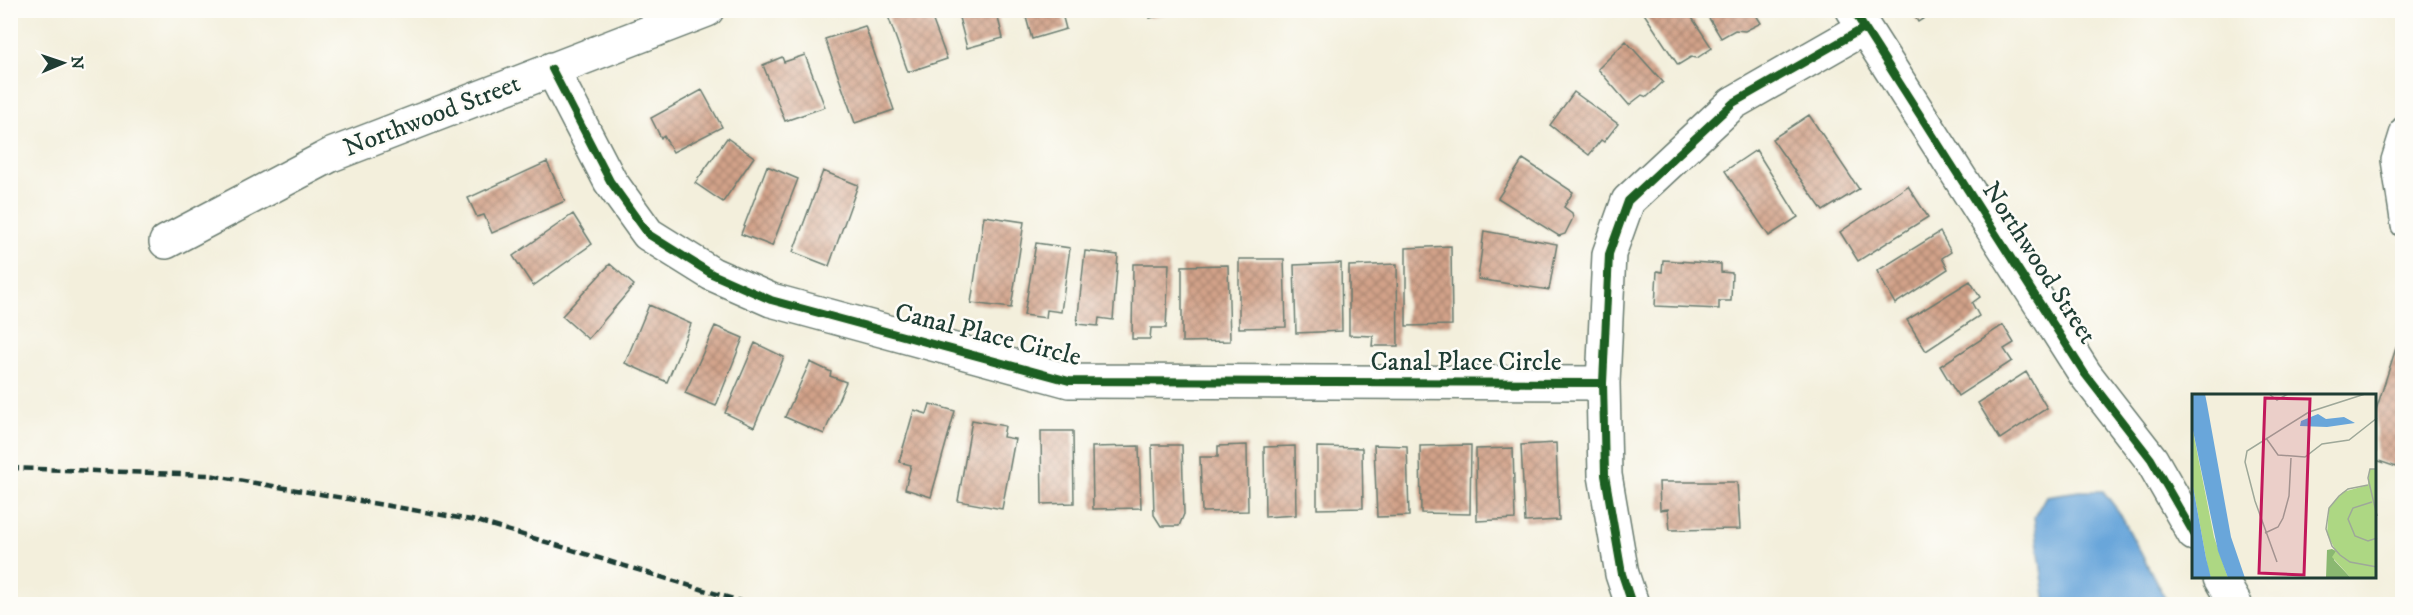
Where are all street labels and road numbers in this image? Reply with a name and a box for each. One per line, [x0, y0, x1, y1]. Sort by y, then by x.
street label: Northwood Street [339, 67, 525, 165]
street label: Northwood Street [1974, 176, 2104, 350]
street label: Canal Place Circle [891, 296, 1085, 374]
street label: Canal Place Circle [1371, 346, 1561, 379]

